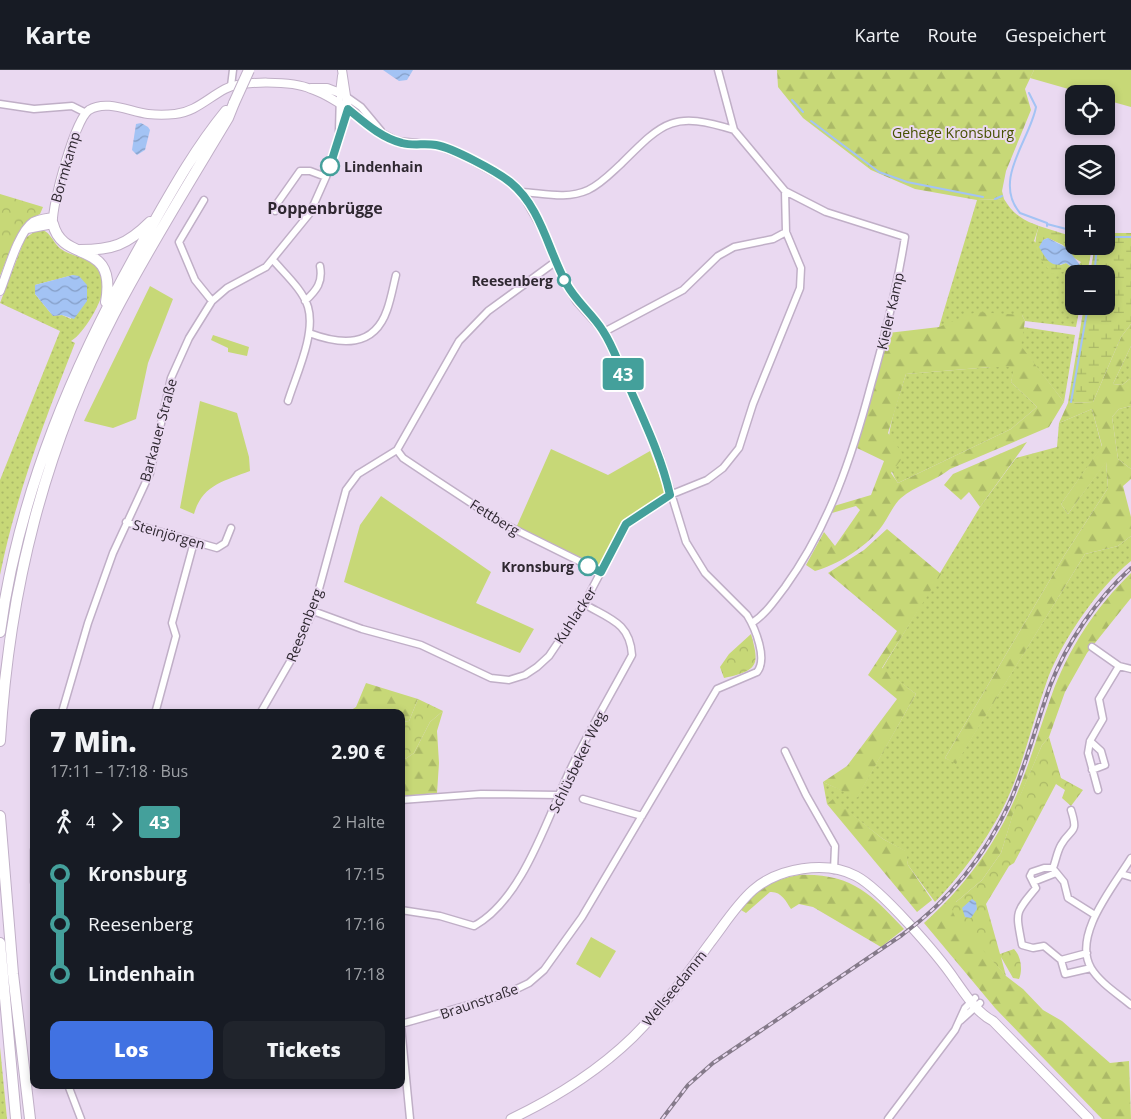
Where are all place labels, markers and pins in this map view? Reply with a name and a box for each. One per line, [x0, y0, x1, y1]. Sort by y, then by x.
marker: Lindenhain [320, 156, 340, 176]
place label: Lindenhain [344, 157, 423, 176]
place label: Reesenberg [471, 271, 553, 290]
marker: Reesenberg [557, 273, 571, 287]
marker: Kronsburg [578, 556, 598, 576]
place label: Kronsburg [501, 557, 574, 576]

